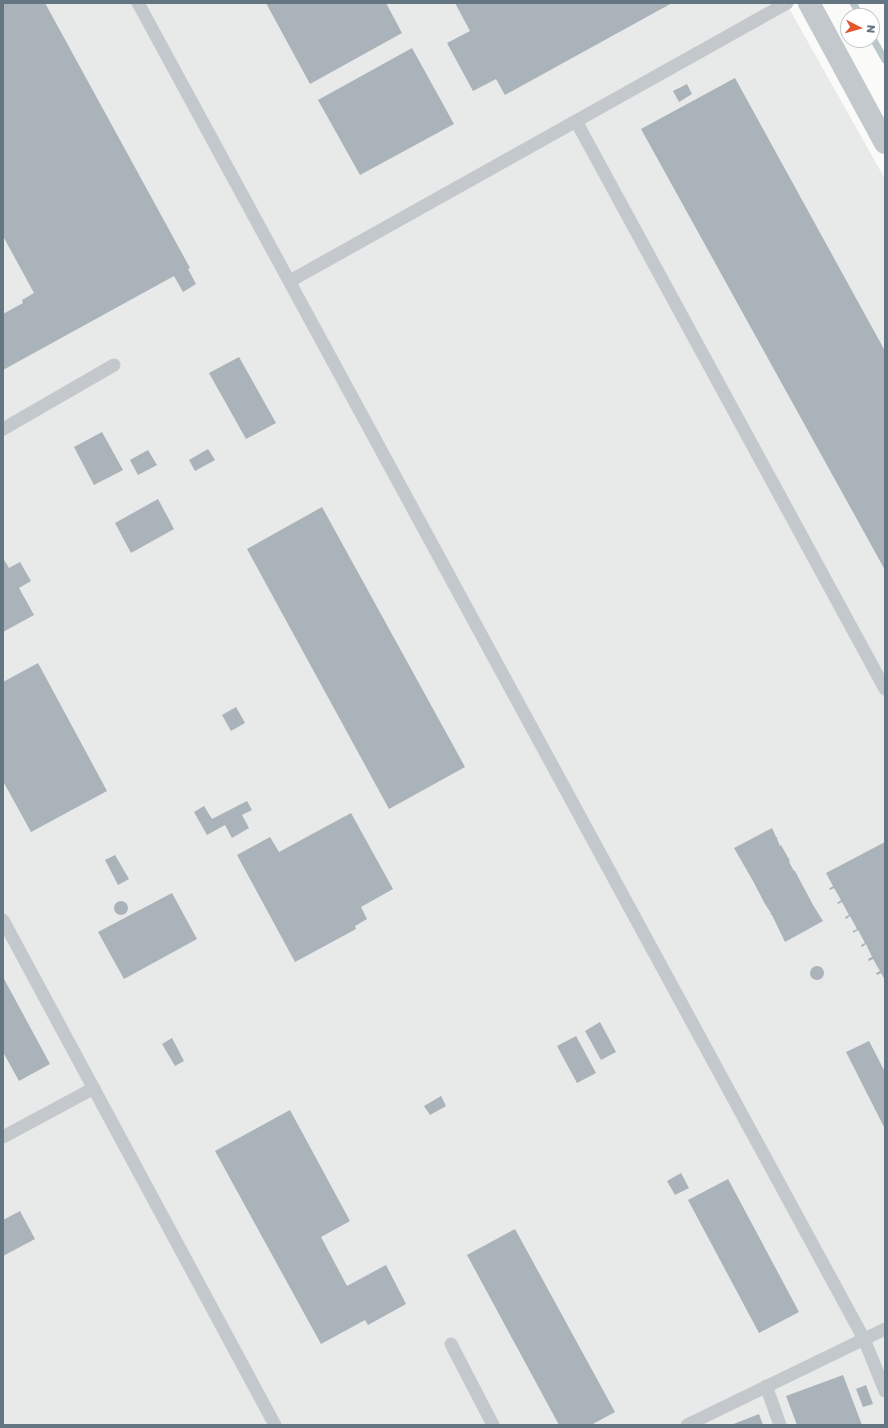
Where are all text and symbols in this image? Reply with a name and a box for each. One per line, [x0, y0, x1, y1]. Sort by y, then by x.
north arrow [840, 8, 880, 48]
text: N [865, 24, 878, 34]

